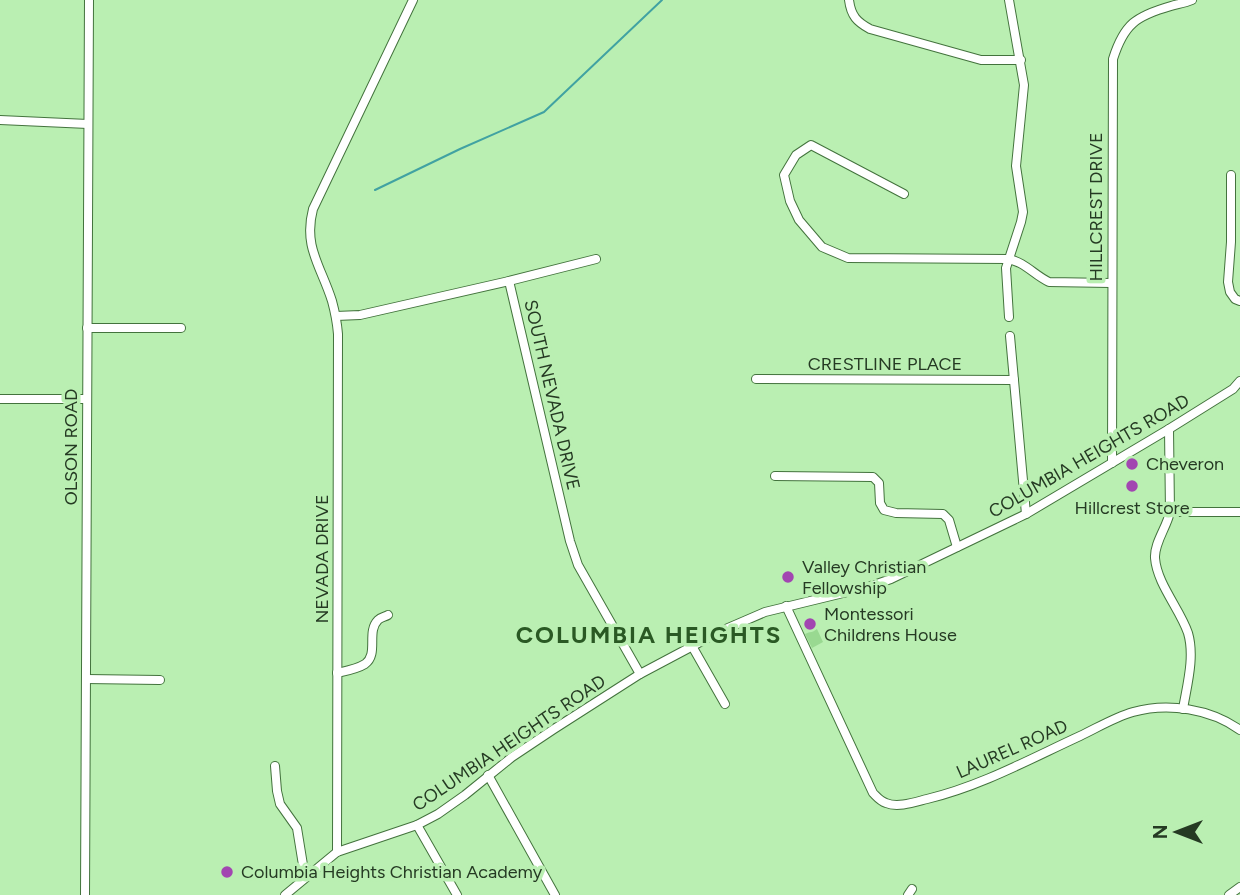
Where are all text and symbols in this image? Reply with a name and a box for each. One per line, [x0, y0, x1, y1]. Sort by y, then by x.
street label: HILLCREST DRIVE [1085, 132, 1107, 282]
street label: SOUTH NEVADA DRIVE [519, 298, 585, 492]
street label: CRESTLINE PLACE [808, 353, 962, 375]
street label: OLSON ROAD [60, 389, 82, 505]
street label: COLUMBIA HEIGHTS ROAD [985, 389, 1193, 523]
place label: Cheveron [1146, 453, 1224, 475]
marker: Cheveron [1124, 456, 1140, 472]
marker: Hillcrest Store [1124, 478, 1140, 494]
street label: NEVADA DRIVE [311, 494, 333, 624]
place label: Hillcrest Store [1074, 497, 1190, 519]
place label: Valley Christian Fellowship [802, 556, 926, 599]
marker: Valley Christian Fellowship [780, 569, 796, 585]
place label: Montessori Childrens House [824, 603, 957, 646]
marker: Montessori Childrens House [802, 616, 818, 632]
district label: COLUMBIA HEIGHTS [516, 620, 782, 649]
street label: COLUMBIA HEIGHTS ROAD [408, 670, 610, 816]
street label: LAUREL ROAD [953, 715, 1071, 783]
north arrow [1142, 797, 1212, 867]
text: N [1149, 825, 1172, 839]
place label: Columbia Heights Christian Academy [241, 861, 543, 883]
marker: Columbia Heights Christian Academy [219, 864, 235, 880]

